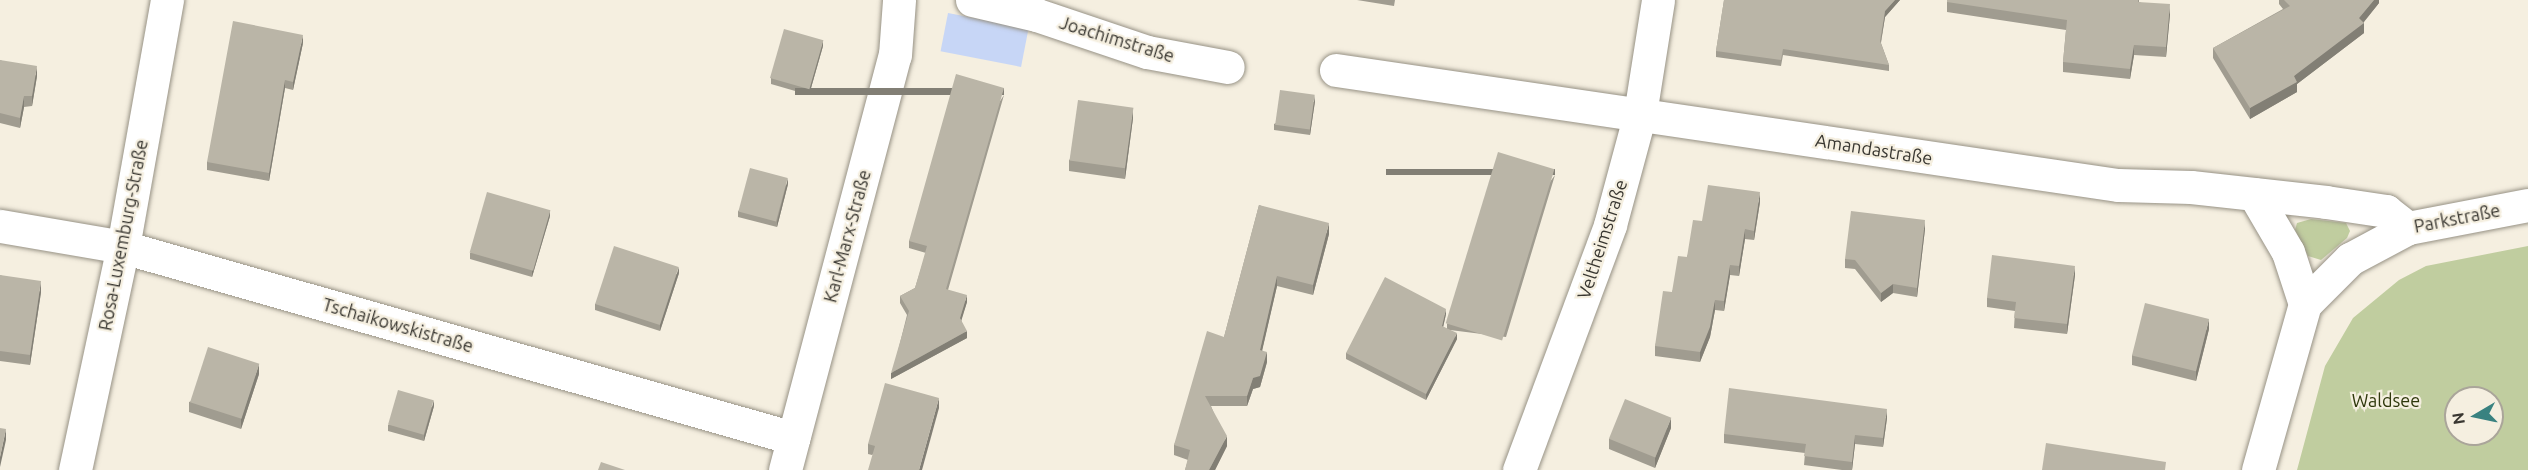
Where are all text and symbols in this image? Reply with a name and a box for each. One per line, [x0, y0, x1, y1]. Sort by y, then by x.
street label: Joachimstraße [1057, 11, 1177, 67]
street label: Amandastraße [1814, 129, 1934, 169]
street label: Rosa-Luxemburg-Straße [94, 138, 152, 332]
street label: Karl-Marx-Straße [819, 167, 875, 305]
street label: Veltheimstraße [1573, 177, 1631, 301]
street label: Parkstraße [2412, 199, 2502, 237]
street label: Tschaikowskistraße [320, 293, 476, 357]
north arrow [2444, 386, 2504, 446]
park label: Waldsee [2352, 389, 2420, 411]
text: N [2448, 411, 2468, 426]

